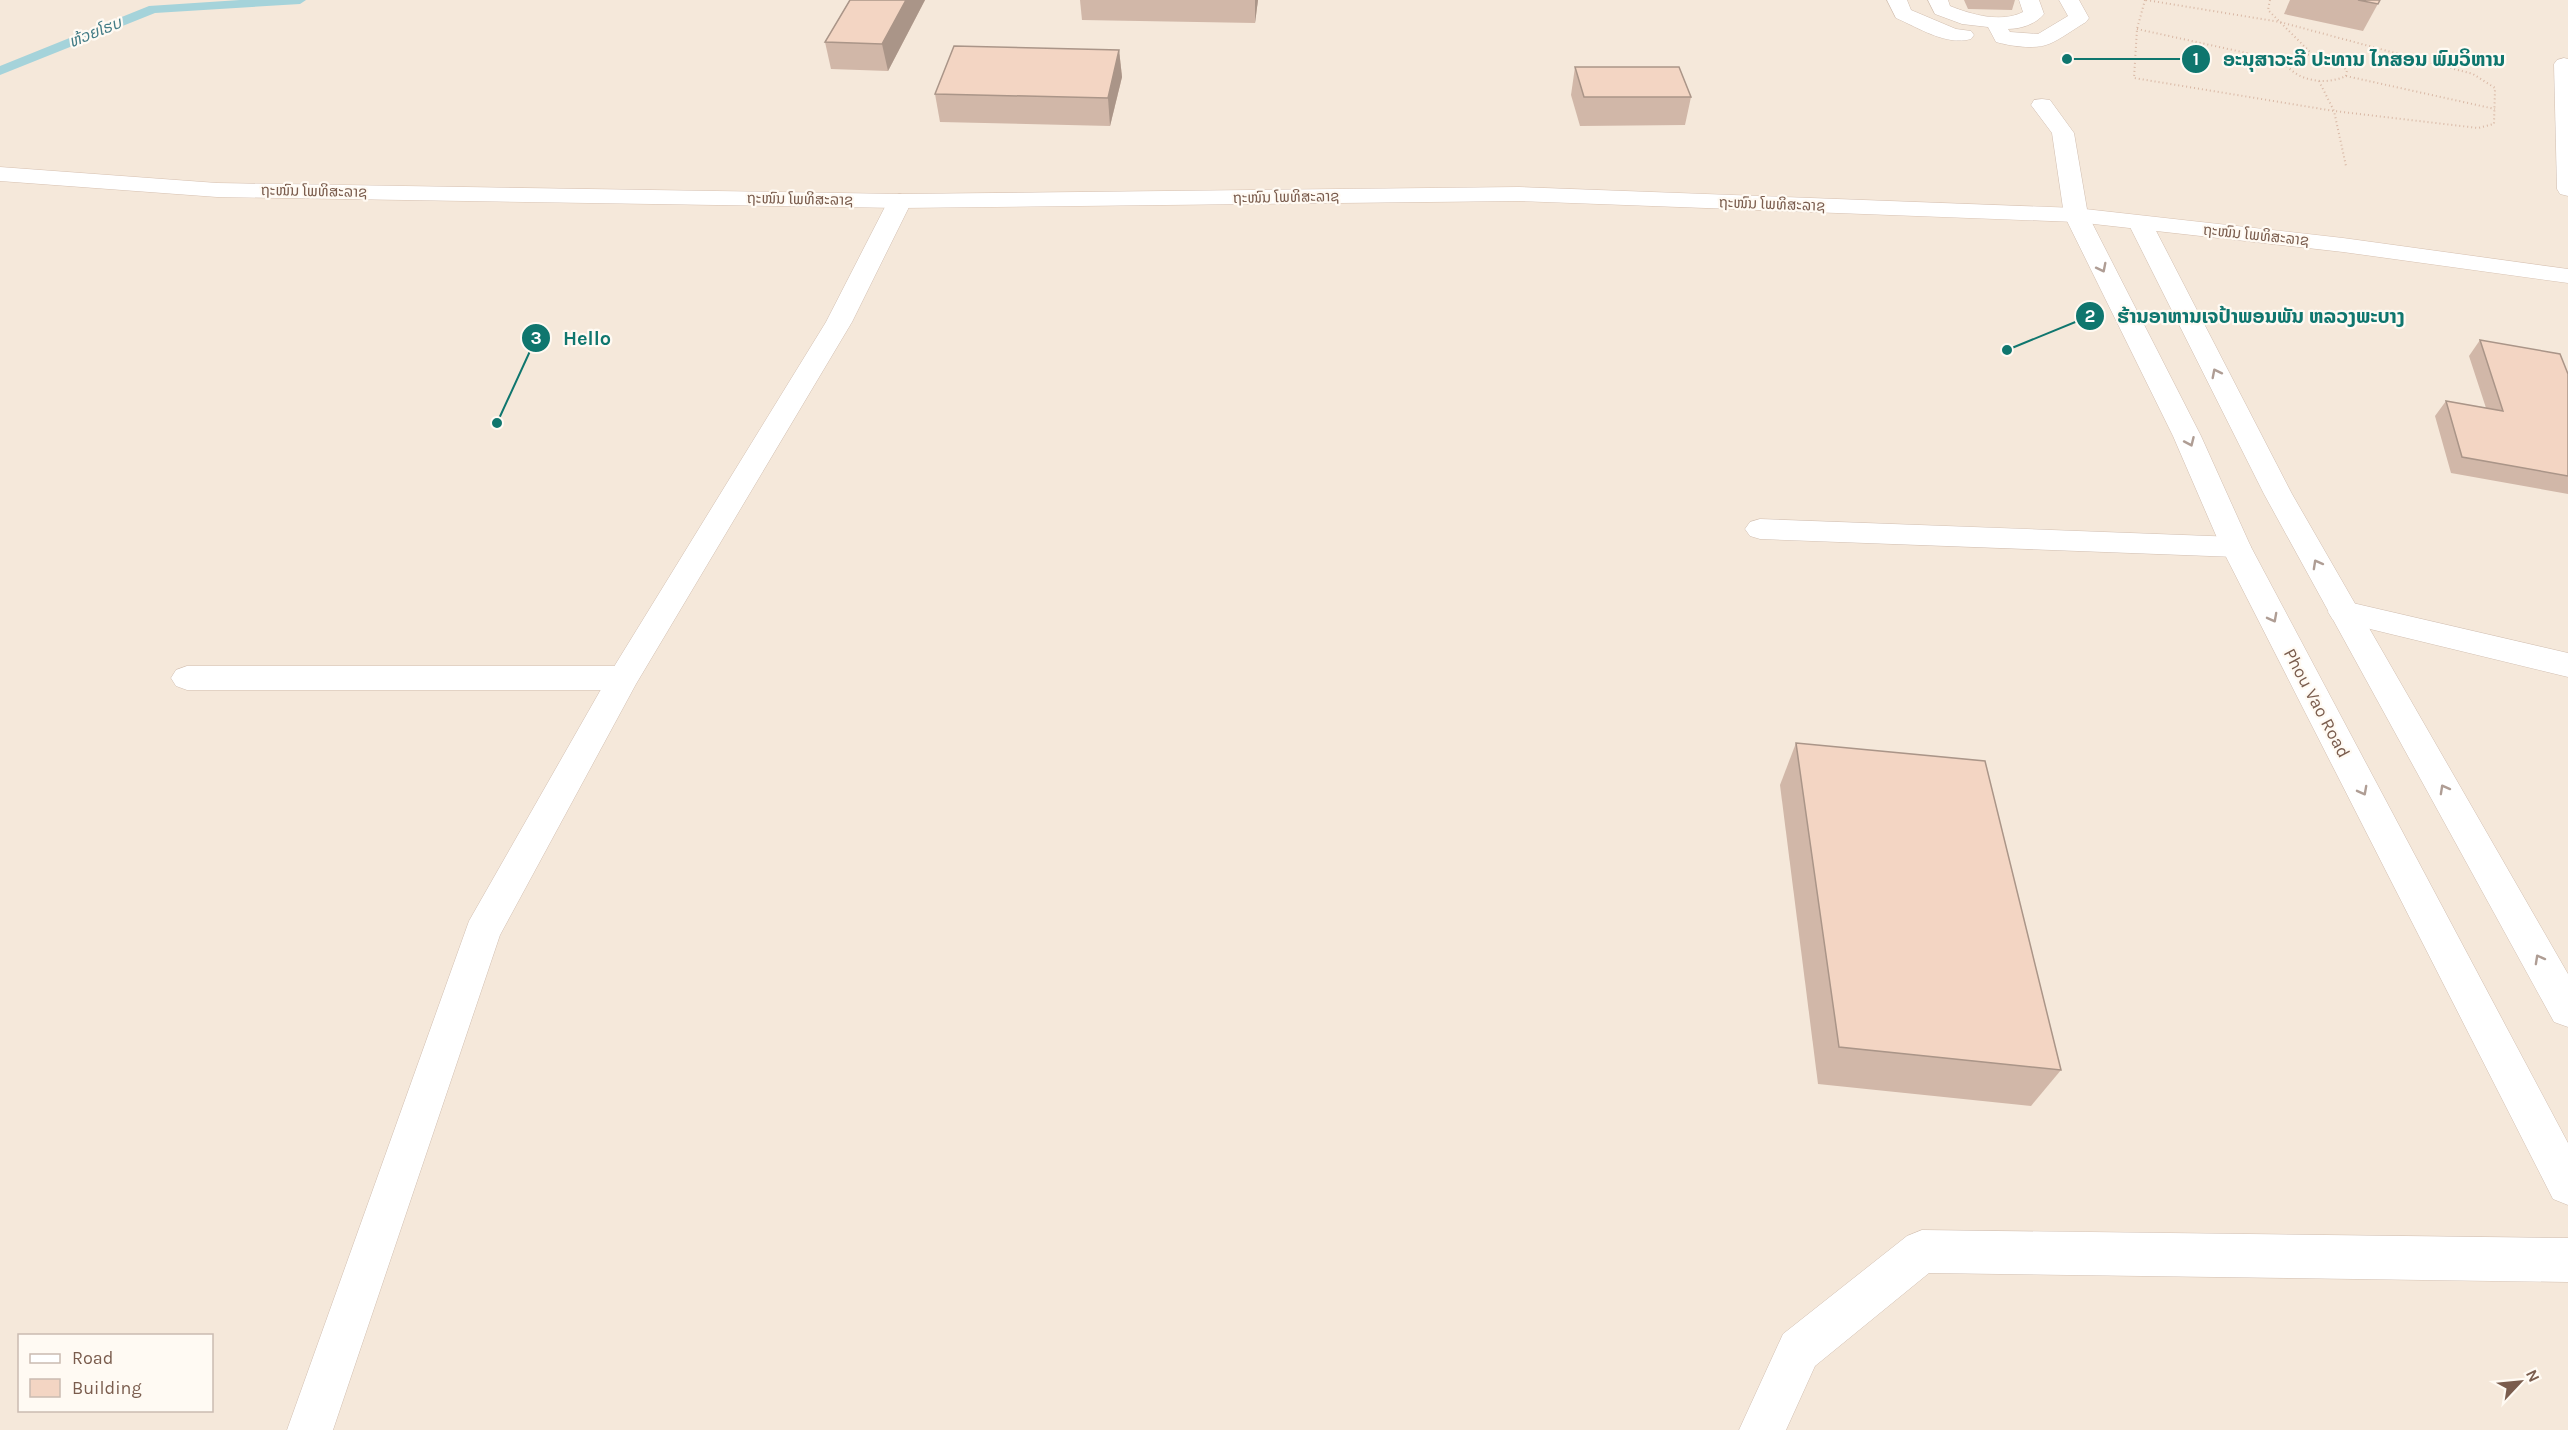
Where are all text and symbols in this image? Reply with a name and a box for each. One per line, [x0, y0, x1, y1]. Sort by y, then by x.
water label: ຫ້ວຍໂຮບ [66, 12, 125, 51]
callout: ອະນຸສາວະລີ ປະທານ ໄກສອນ ພົມວິຫານ [2181, 40, 2517, 78]
text: 1 [2193, 48, 2199, 70]
text: ອະນຸສາວະລີ ປະທານ ໄກສອນ ພົມວິຫານ [2223, 48, 2505, 72]
street label: ຖະໜົນ ໂພທິສະລາຊ [260, 181, 368, 201]
street label: ຖະໜົນ ໂພທິສະລາຊ [1232, 187, 1340, 207]
street label: ຖະໜົນ ໂພທິສະລາຊ [746, 189, 854, 209]
street label: ຖະໜົນ ໂພທິສະລາຊ [1718, 193, 1826, 215]
street label: ຖະໜົນ ໂພທິສະລາຊ [2202, 220, 2310, 250]
one-way arrow [2095, 261, 2106, 272]
callout: ຮ້ານອາຫານເຈປ້າພອນພັນ ຫລວງພະບາງ [2075, 297, 2417, 335]
text: 2 [2085, 305, 2095, 327]
text: ຮ້ານອາຫານເຈປ້າພອນພັນ ຫລວງພະບາງ [2117, 305, 2405, 328]
callout: Hello [521, 319, 624, 357]
text: 3 [530, 327, 542, 349]
text: Hello [563, 327, 611, 350]
one-way arrow [2212, 368, 2224, 379]
one-way arrow [2182, 435, 2194, 446]
one-way arrow [2313, 560, 2324, 570]
one-way arrow [2266, 612, 2277, 622]
street label: Phou Vao Road [2279, 644, 2355, 762]
one-way arrow [2356, 785, 2367, 795]
one-way arrow [2439, 785, 2451, 795]
one-way arrow [2535, 954, 2546, 965]
legend [18, 1334, 213, 1412]
text: Road [72, 1347, 113, 1369]
north arrow [2490, 1352, 2550, 1412]
text: N [2522, 1366, 2544, 1385]
text: Building [72, 1377, 142, 1399]

